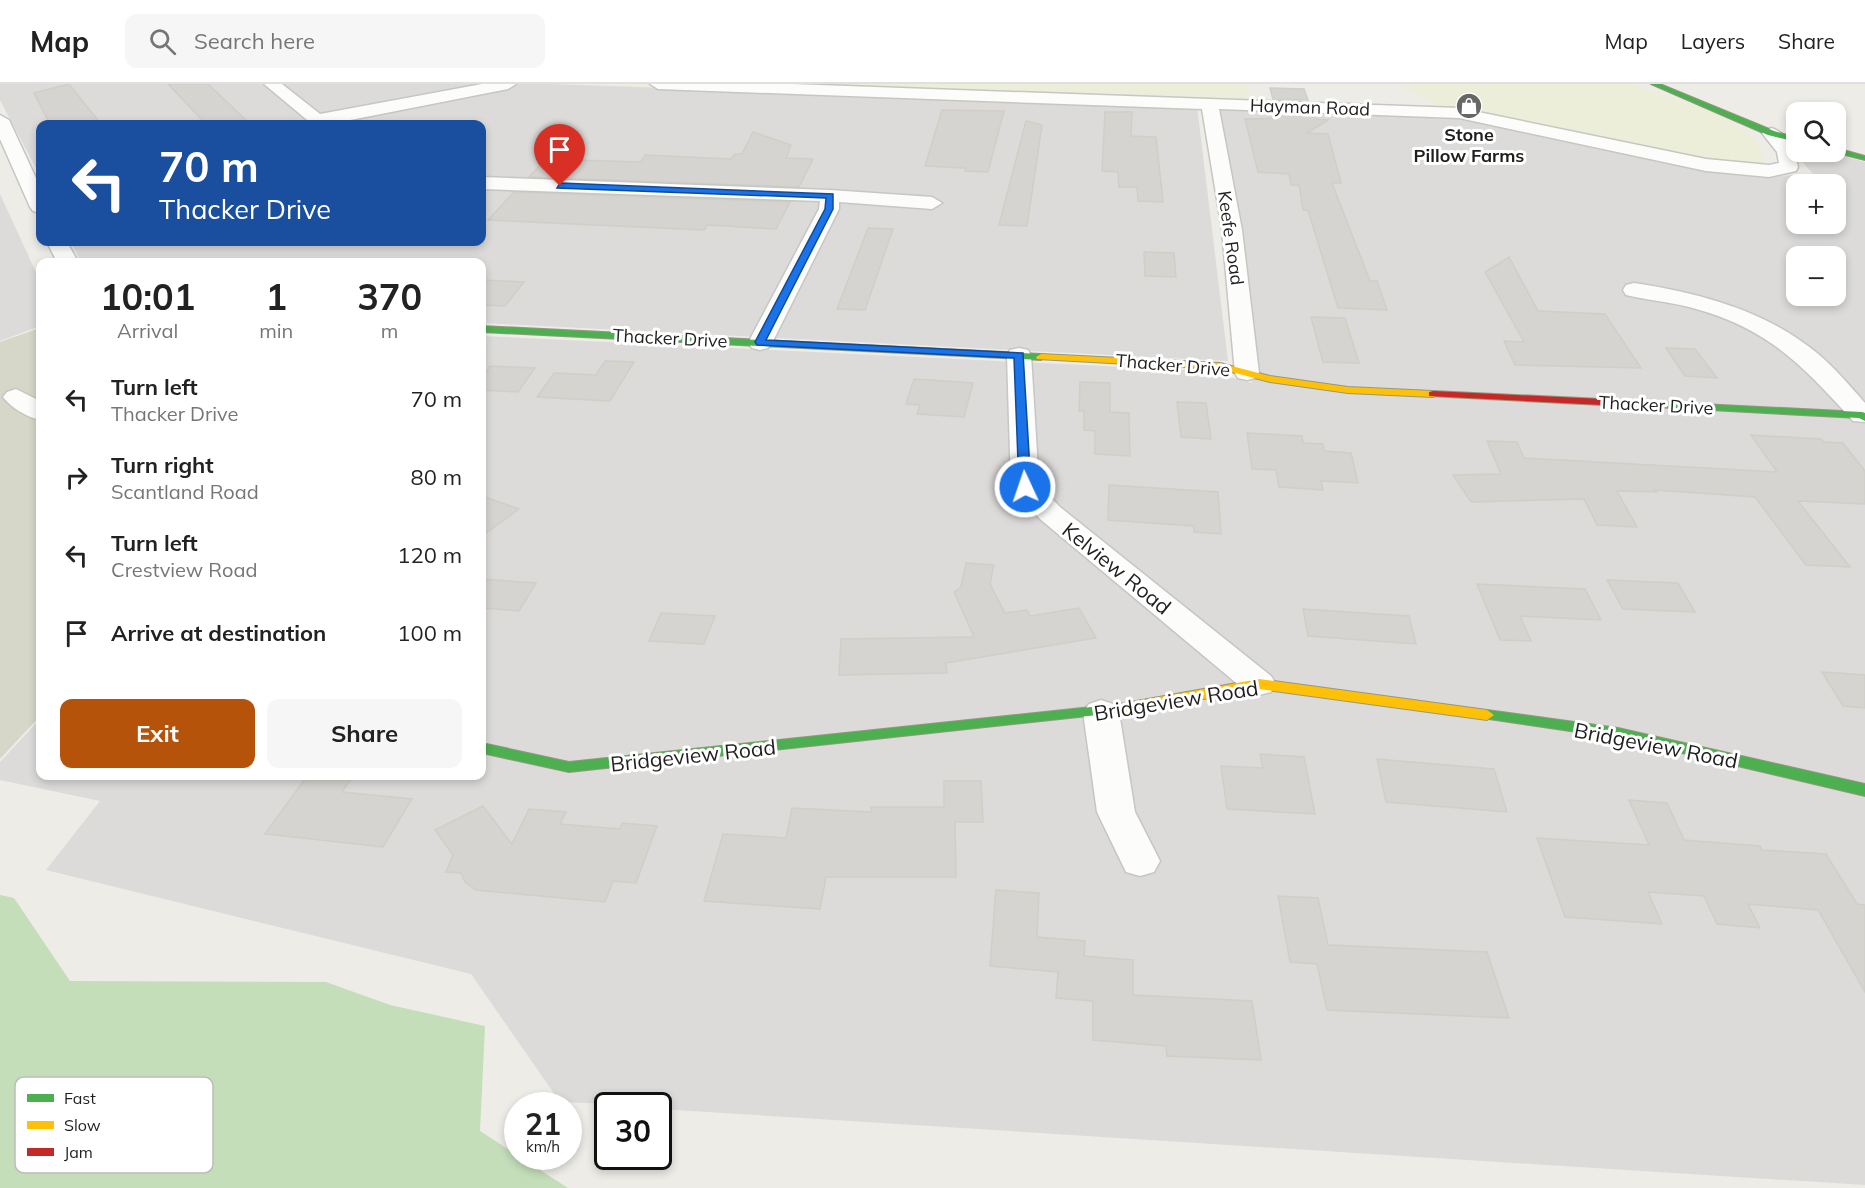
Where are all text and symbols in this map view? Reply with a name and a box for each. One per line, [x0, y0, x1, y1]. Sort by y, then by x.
search box [125, 14, 545, 68]
text: Map [30, 24, 89, 59]
icon: search [146, 25, 179, 58]
text: Search here [194, 27, 315, 55]
text: Map [1605, 28, 1648, 54]
text: Layers [1681, 28, 1745, 54]
text: Share [1778, 28, 1835, 54]
shop icon: Stone Pillow Farms [1454, 91, 1484, 121]
street label: Hayman Road [1250, 93, 1370, 121]
map controls [1786, 102, 1846, 306]
button: search [1786, 102, 1846, 162]
place label: Stone Pillow Farms [1414, 123, 1524, 167]
pin [534, 124, 585, 186]
icon: arrive [543, 133, 576, 166]
text: 70 m [159, 140, 259, 193]
icon: left [60, 144, 138, 222]
button: + [1786, 174, 1846, 234]
street label: Keefe Road [1213, 189, 1249, 287]
text: Thacker Drive [159, 192, 331, 226]
button: − [1786, 246, 1846, 306]
text: 10:01 [100, 274, 195, 319]
text: 1 [265, 274, 287, 319]
text: 370 [357, 274, 422, 319]
text: Arrival [117, 318, 178, 343]
text: min [259, 318, 293, 343]
text: m [381, 318, 398, 343]
street label: Thacker Drive [612, 324, 728, 352]
street label: Thacker Drive [1115, 349, 1231, 381]
text: Turn left [111, 373, 198, 401]
icon: left [60, 383, 93, 416]
text: 70 m [411, 385, 462, 413]
street label: Thacker Drive [1598, 391, 1714, 419]
text: Thacker Drive [111, 401, 238, 426]
text: Turn right [111, 451, 214, 479]
position arrow [993, 455, 1057, 519]
icon: right [60, 461, 93, 494]
text: 80 m [411, 463, 462, 491]
text: Scantland Road [111, 479, 259, 504]
street label: Kelview Road [1057, 516, 1177, 620]
text: Turn left [111, 529, 198, 557]
icon: left [60, 539, 93, 572]
text: 120 m [397, 541, 462, 569]
text: Crestview Road [111, 557, 257, 582]
icon: arrive [60, 617, 93, 650]
text: Arrive at destination [111, 619, 326, 647]
text: 100 m [397, 619, 462, 647]
street label: Bridgeview Road [1092, 674, 1260, 726]
button: Exit [60, 699, 255, 768]
button: Share [267, 699, 462, 768]
street label: Bridgeview Road [1572, 716, 1740, 774]
street label: Bridgeview Road [609, 733, 777, 777]
legend [15, 1077, 213, 1173]
text: Fast [64, 1088, 96, 1108]
speed limit sign: 30 [594, 1092, 672, 1170]
text: 21 [525, 1105, 561, 1143]
text: Slow [64, 1115, 101, 1135]
text: km/h [526, 1137, 560, 1156]
text: Jam [64, 1142, 93, 1162]

